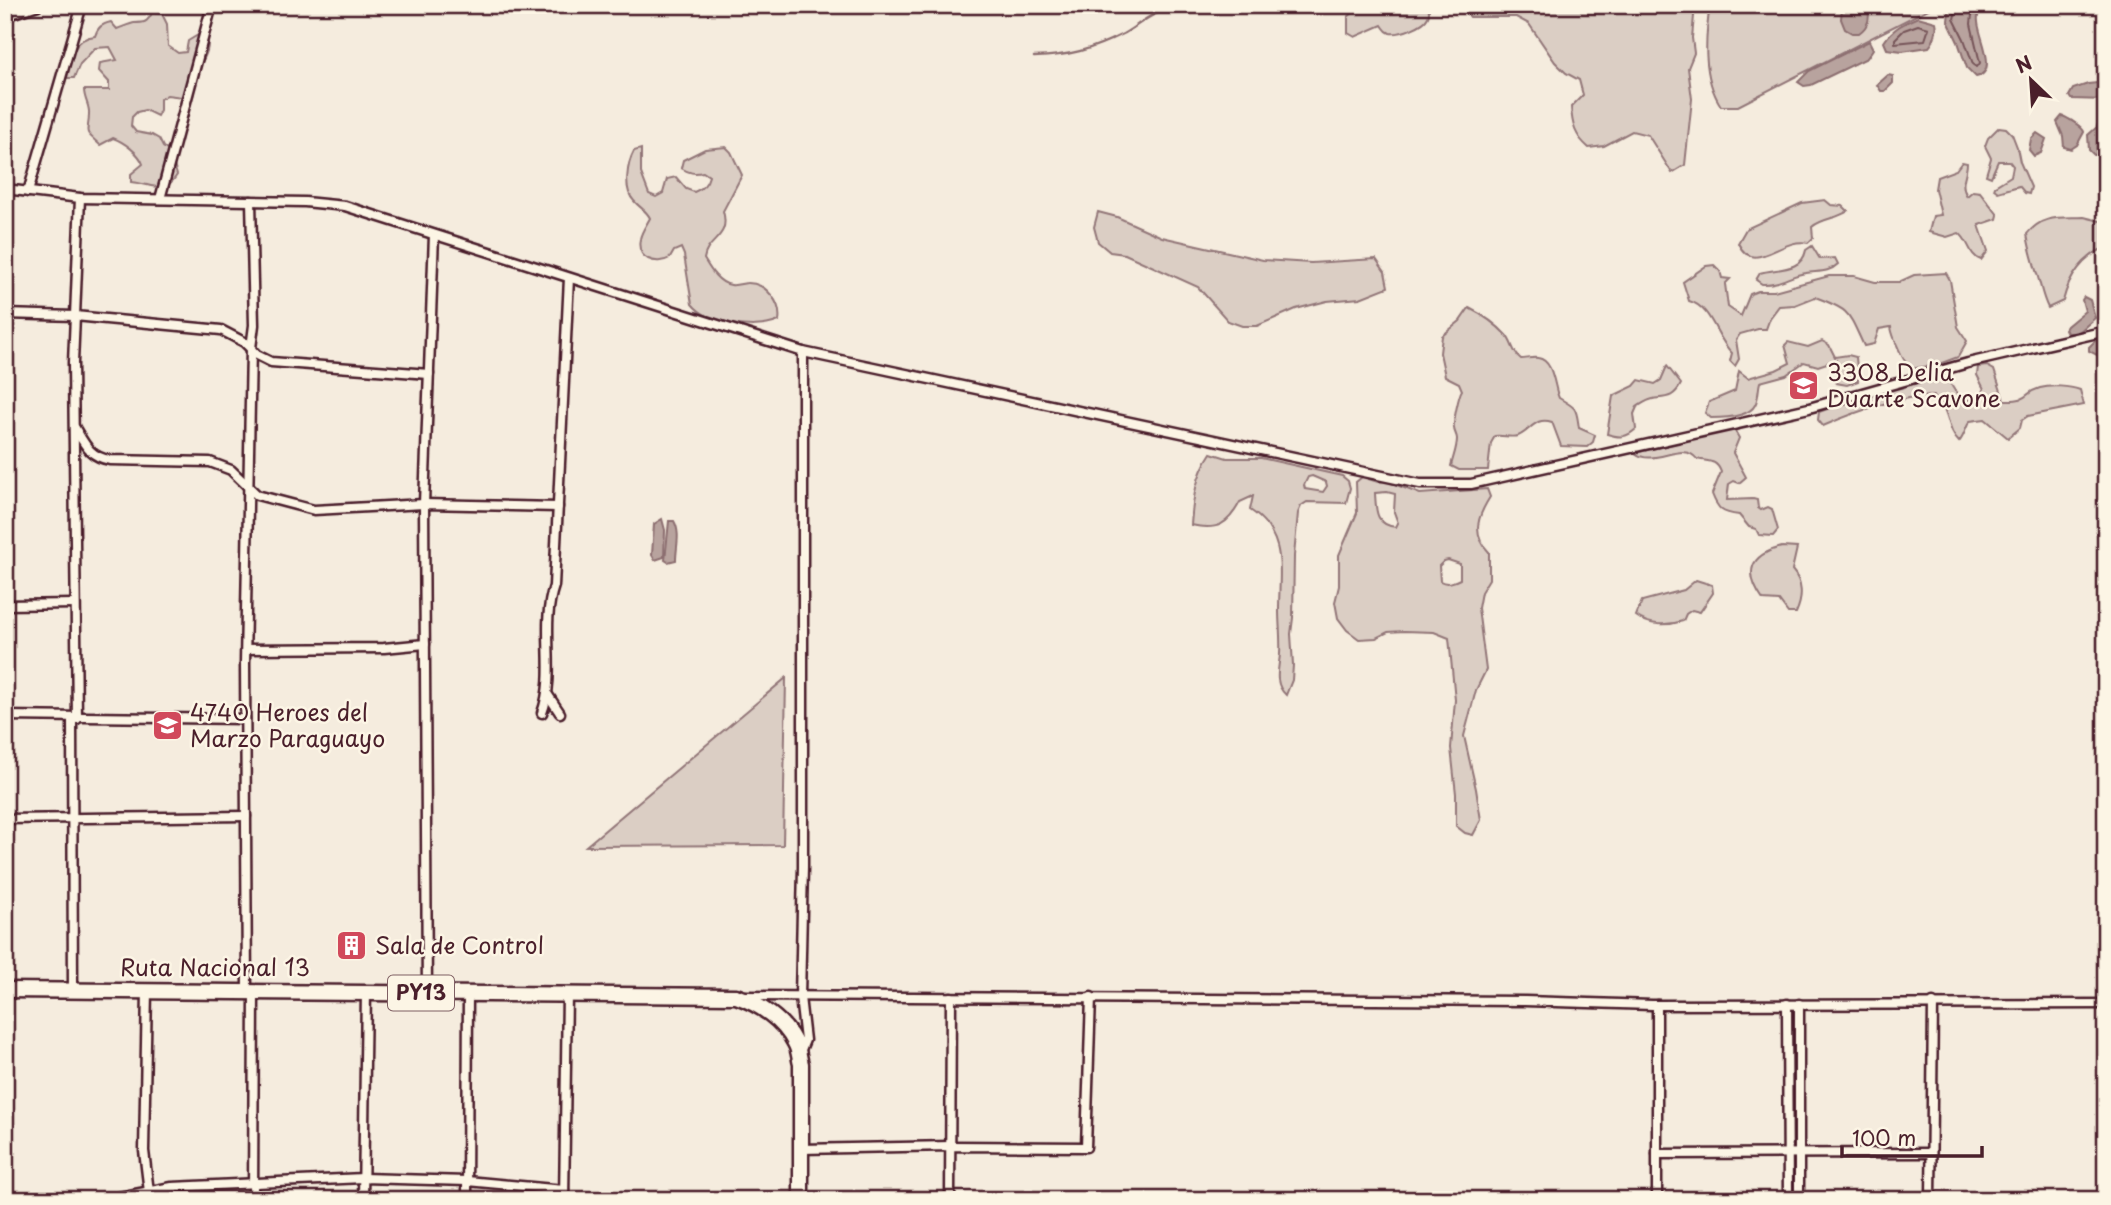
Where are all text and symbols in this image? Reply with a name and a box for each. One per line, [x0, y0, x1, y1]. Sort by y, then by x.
north arrow [1996, 46, 2066, 116]
text: N [2011, 48, 2036, 80]
place label: 3308 Delia Duarte Scavone [1827, 354, 2001, 415]
school or university icon: 3308 Delia Duarte Scavone [1787, 369, 1821, 403]
place label: 4740 Heroes del Marzo Paraguayo [190, 694, 385, 755]
school or university icon: 4740 Heroes del Marzo Paraguayo [150, 709, 184, 743]
place label: Sala de Control [375, 927, 544, 962]
building icon: Sala de Control [335, 929, 369, 963]
street label: Ruta Nacional 13 [120, 949, 310, 984]
road number: PY13 [388, 976, 454, 1010]
scale bar [1842, 1114, 1982, 1158]
text: 100 m [1852, 1121, 1916, 1153]

